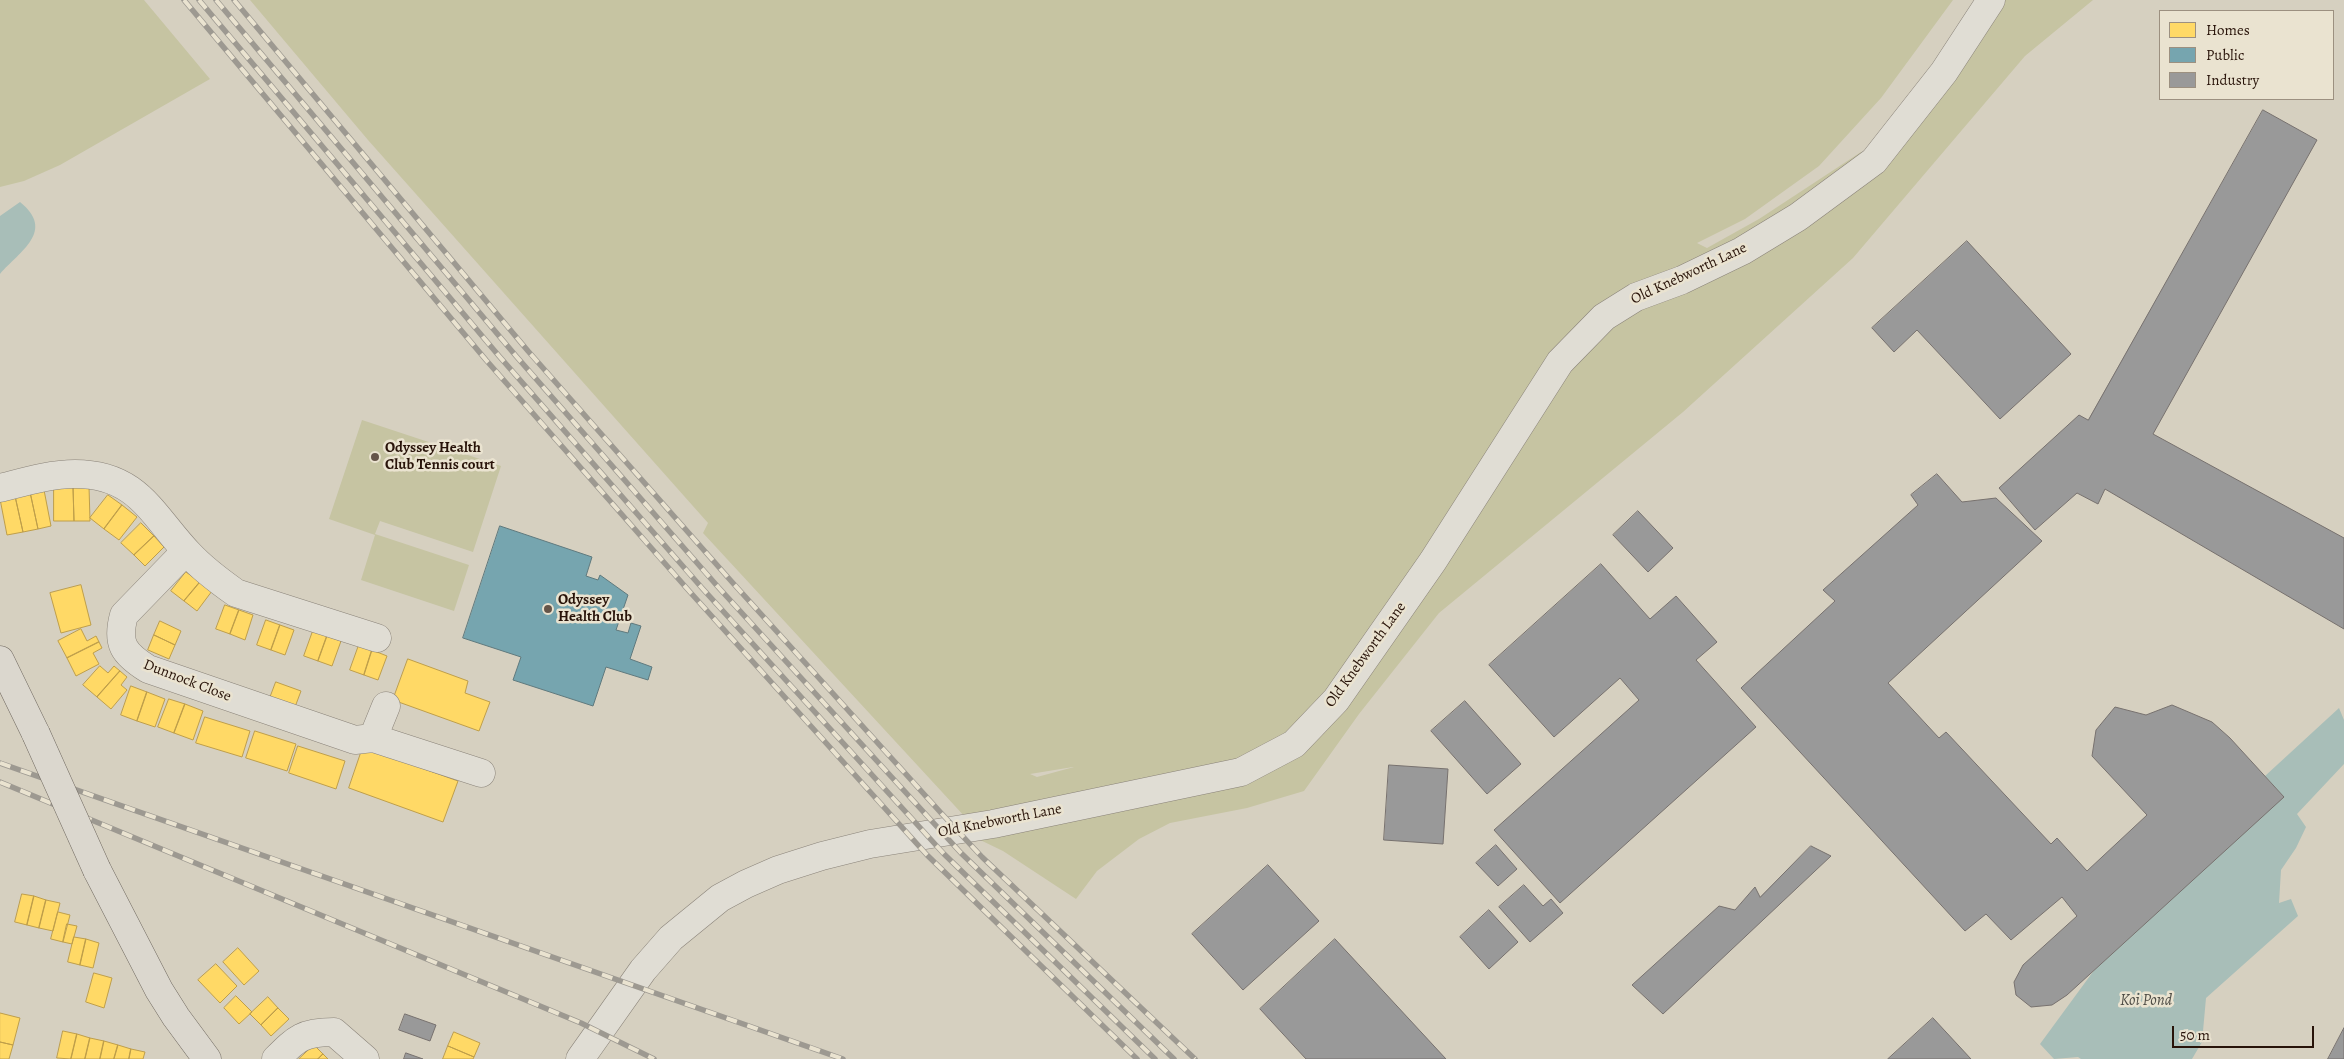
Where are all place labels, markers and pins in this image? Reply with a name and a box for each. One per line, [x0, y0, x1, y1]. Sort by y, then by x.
place label: Odyssey Health Club Tennis court [385, 439, 495, 474]
marker: Odyssey Health Club Tennis court [369, 451, 381, 463]
place label: Odyssey Health Club [558, 591, 632, 626]
marker: Odyssey Health Club [542, 603, 554, 615]

